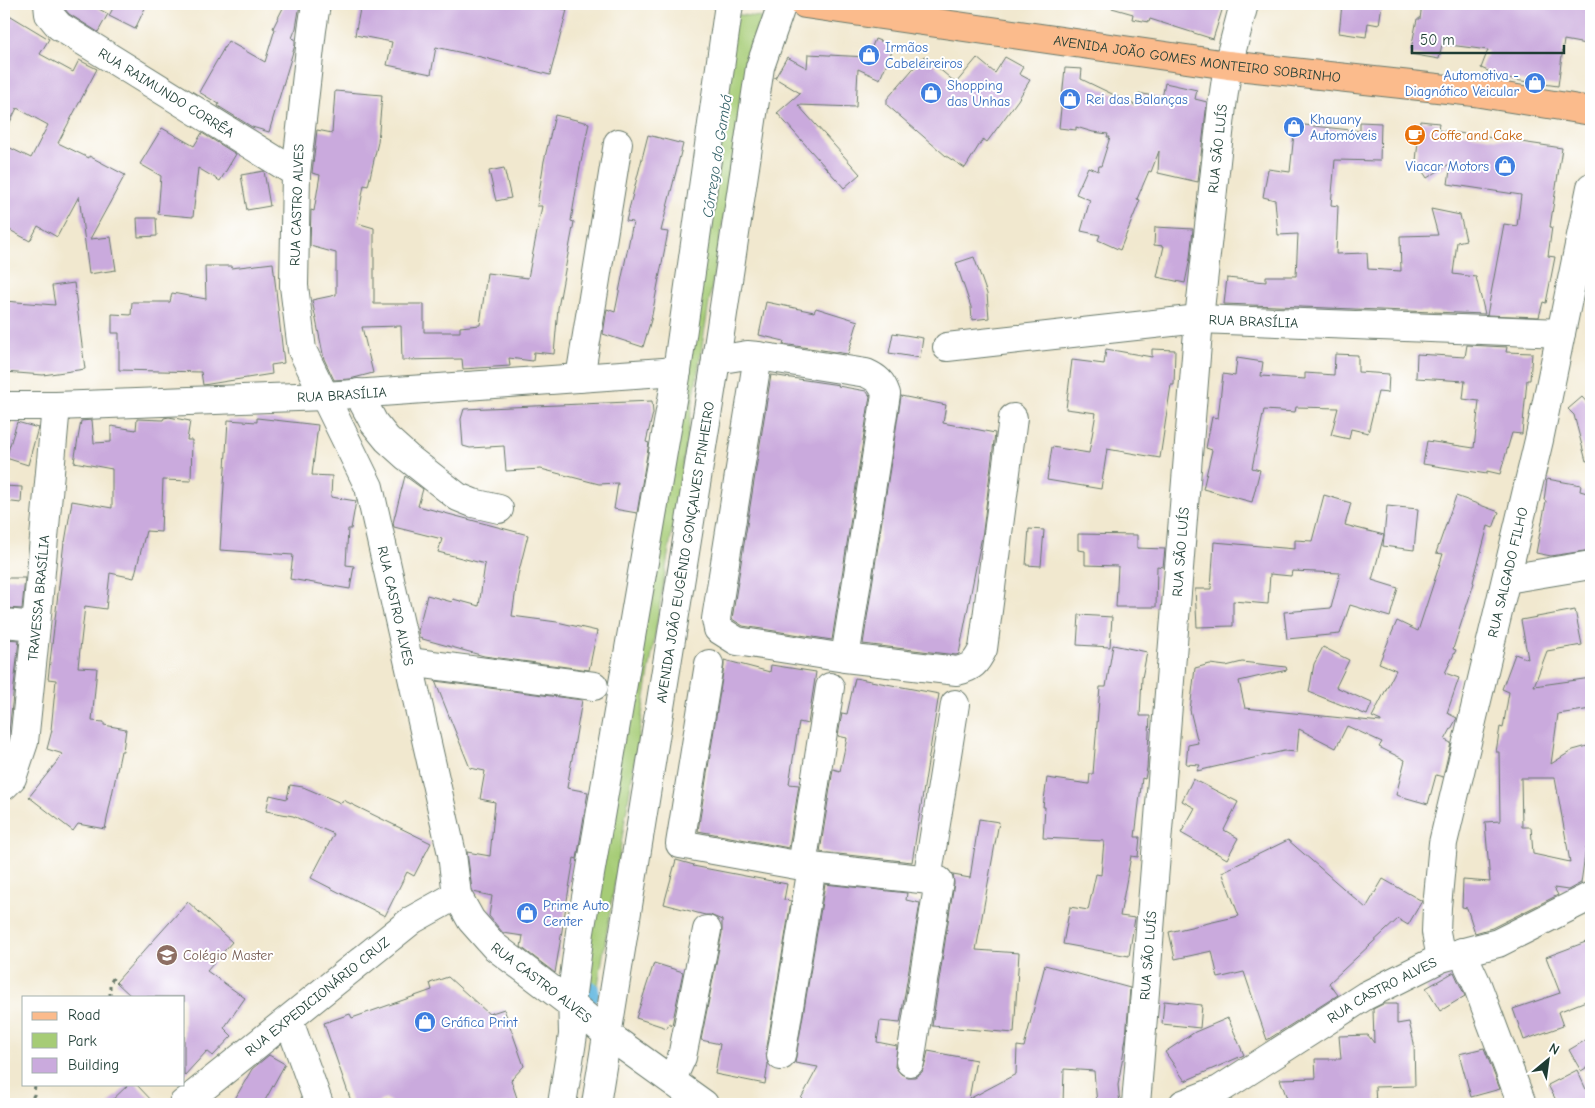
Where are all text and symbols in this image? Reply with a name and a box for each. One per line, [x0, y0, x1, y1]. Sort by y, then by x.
scale bar [1412, 22, 1565, 54]
street label: AVENIDA JOÃO GOMES MONTEIRO SOBRINHO [1052, 31, 1342, 86]
text: 50 m [1420, 31, 1455, 49]
place label: Irmãos Cabeleireiros [885, 39, 963, 72]
shop icon: Irmãos Cabeleireiros [857, 43, 881, 67]
street label: RUA RAIMUNDO CORRÊA [95, 44, 237, 141]
place label: Automotiva - Diagnótico Veicular [1405, 67, 1519, 100]
shop icon: Automotiva - Diagnótico Veicular [1523, 71, 1547, 95]
place label: Shopping das Unhas [947, 77, 1010, 110]
shop icon: Shopping das Unhas [919, 81, 943, 105]
shop icon: Rei das Balanças [1058, 87, 1082, 111]
place label: Rei das Balanças [1086, 91, 1188, 108]
water label: Córrego do Gambá [698, 93, 736, 219]
street label: RUA SÃO LUÍS [1204, 103, 1231, 194]
place label: Khauany Automóveis [1310, 111, 1377, 144]
shop icon: Khauany Automóveis [1282, 115, 1306, 139]
cafe icon: Coffe and Cake [1403, 123, 1427, 147]
place label: Coffe and Cake [1431, 127, 1523, 144]
street label: RUA CASTRO ALVES [286, 143, 308, 266]
shop icon: Viacar Motors [1493, 154, 1517, 178]
place label: Viacar Motors [1405, 158, 1489, 175]
street label: RUA BRASÍLIA [1208, 311, 1299, 331]
street label: RUA BRASÍLIA [297, 383, 387, 406]
street label: AVENIDA JOÃO EUGÊNIO GONÇALVES PINHEIRO [652, 400, 718, 704]
street label: RUA SALGADO FILHO [1484, 505, 1531, 639]
street label: RUA SÃO LUÍS [1168, 506, 1192, 597]
street label: TRAVESSA BRASÍLIA [24, 534, 53, 662]
street label: RUA CASTRO ALVES [374, 544, 418, 668]
place label: Prime Auto Center [543, 897, 609, 930]
shop icon: Prime Auto Center [515, 901, 539, 925]
street label: RUA SÃO LUÍS [1136, 910, 1160, 1001]
street label: RUA EXPEDICIONÁRIO CRUZ [241, 933, 393, 1059]
street label: RUA CASTRO ALVES [488, 938, 595, 1027]
school or university icon: Colégio Master [155, 943, 179, 967]
place label: Colégio Master [183, 947, 273, 964]
street label: RUA CASTRO ALVES [1324, 953, 1440, 1027]
legend [22, 996, 185, 1086]
text: Road [68, 1006, 100, 1024]
shop icon: Gráfica Print [413, 1010, 437, 1034]
place label: Gráfica Print [441, 1014, 518, 1031]
text: Park [68, 1032, 97, 1050]
north arrow [1522, 1036, 1572, 1086]
text: N [1546, 1039, 1562, 1059]
text: Building [68, 1056, 119, 1074]

